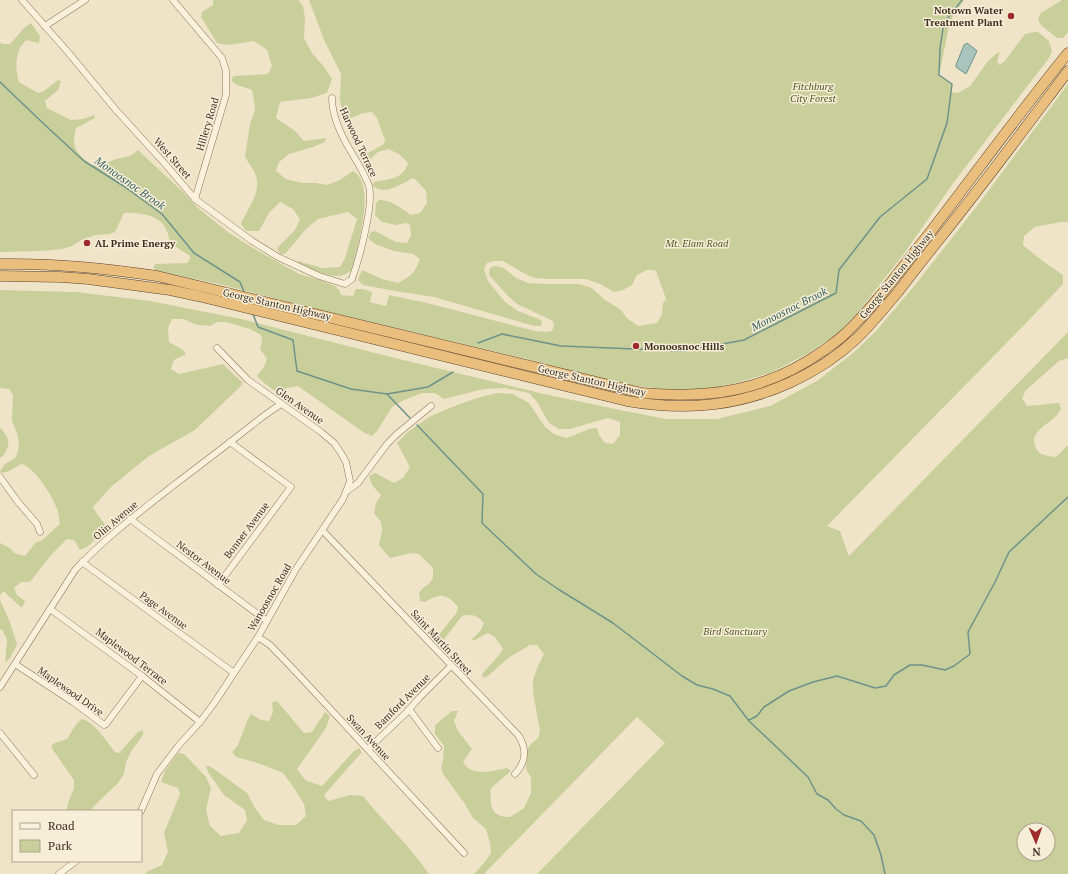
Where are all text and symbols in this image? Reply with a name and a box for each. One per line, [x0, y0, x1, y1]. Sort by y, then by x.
place label: Notown Water Treatment Plant [924, 4, 1004, 29]
marker: Notown Water Treatment Plant [1006, 11, 1016, 21]
park label: Fitchburg City Forest [790, 80, 837, 105]
street label: Hillery Road [193, 95, 222, 152]
street label: Harwood Terrace [337, 105, 380, 179]
street label: West Street [151, 135, 194, 182]
water label: Monoosnoc Brook [91, 153, 169, 213]
street label: George Stanton Highway [857, 227, 937, 321]
place label: AL Prime Energy [95, 237, 176, 250]
park label: Mt. Elam Road [665, 237, 729, 250]
marker: AL Prime Energy [82, 238, 92, 248]
water label: Monoosnoc Brook [748, 284, 830, 335]
street label: George Stanton Highway [222, 286, 333, 323]
place label: Monoosnoc Hills [644, 340, 725, 353]
marker: Monoosnoc Hills [631, 341, 641, 351]
street label: George Stanton Highway [537, 362, 648, 399]
street label: Glen Avenue [273, 384, 326, 427]
street label: Olin Avenue [90, 498, 140, 543]
street label: Bonner Avenue [221, 499, 272, 561]
street label: Nestor Avenue [174, 538, 233, 587]
street label: Wanoosnoc Road [245, 561, 294, 633]
street label: Page Avenue [137, 589, 190, 632]
street label: Saint Martin Street [408, 607, 476, 678]
street label: Maplewood Terrace [93, 625, 170, 688]
park label: Bird Sanctuary [702, 625, 767, 638]
street label: Maplewood Drive [35, 664, 106, 719]
street label: Bamford Avenue [372, 671, 433, 732]
street label: Swan Avenue [344, 711, 393, 763]
legend [12, 810, 142, 862]
text: Road [48, 818, 75, 833]
north arrow [1016, 822, 1056, 862]
text: Park [48, 838, 73, 853]
text: N [1031, 845, 1041, 859]

